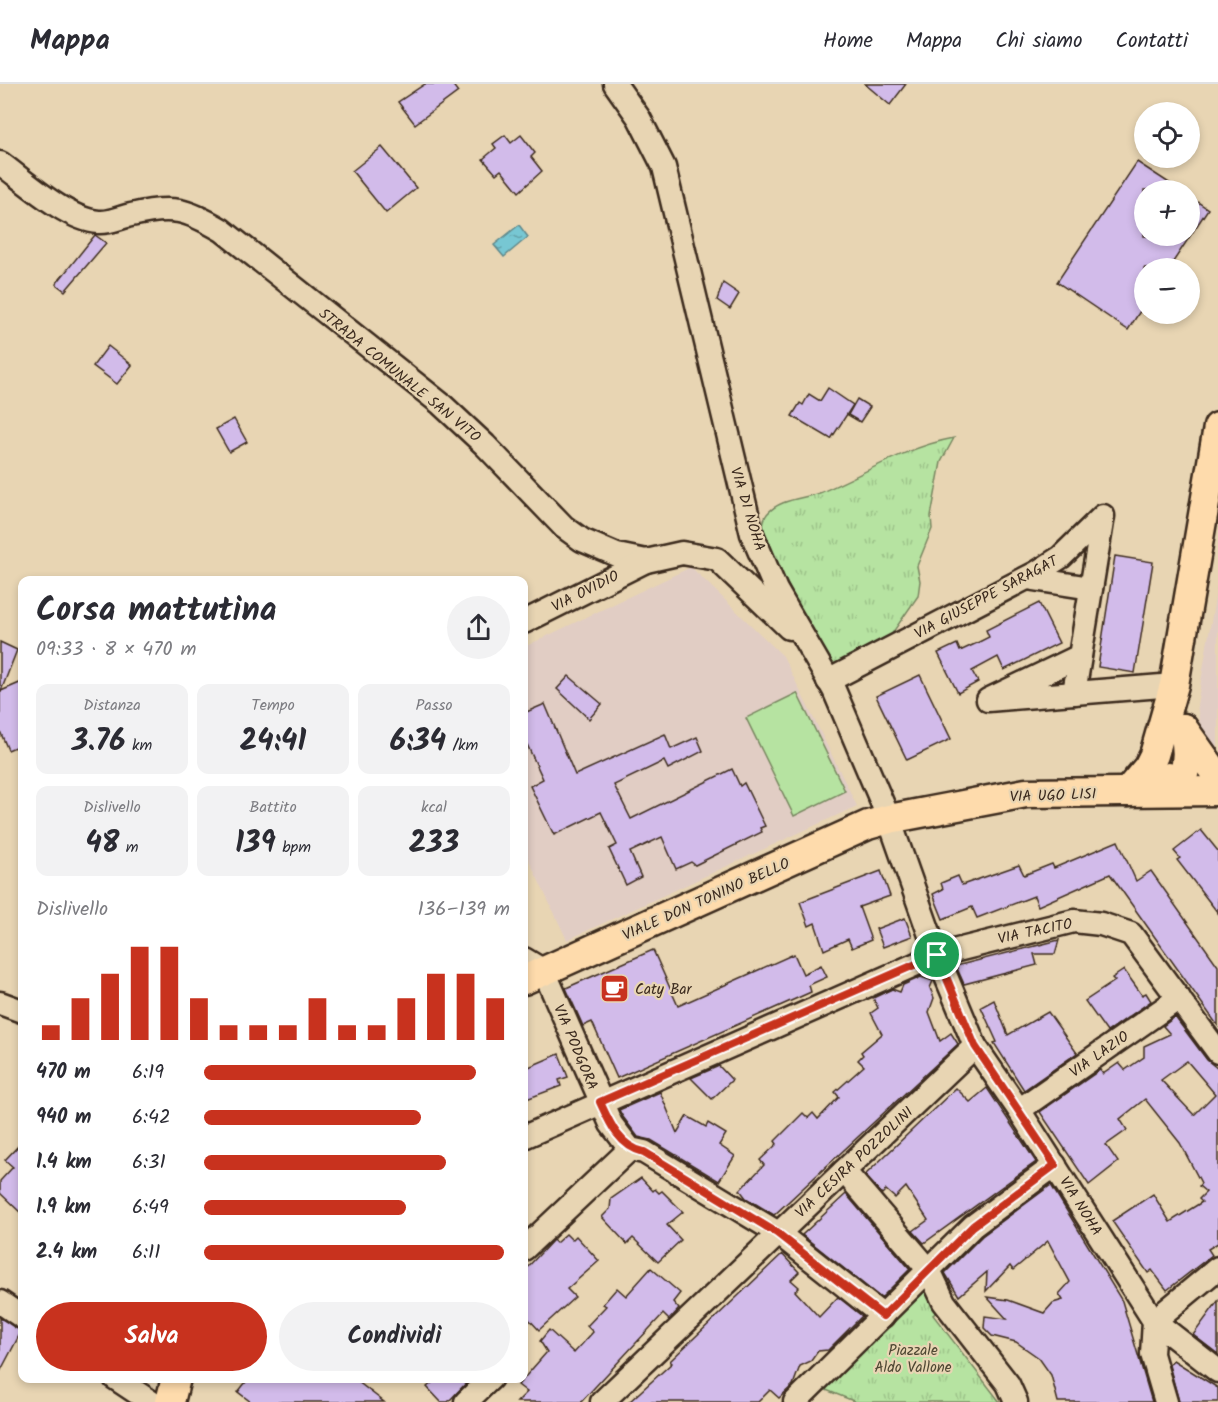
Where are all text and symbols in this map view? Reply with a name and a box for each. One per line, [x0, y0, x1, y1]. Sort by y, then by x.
text: Mappa [30, 19, 110, 64]
text: Home [823, 25, 873, 58]
text: Mappa [906, 25, 962, 58]
text: Chi siamo [995, 25, 1082, 58]
text: Contatti [1115, 25, 1188, 58]
map controls [1134, 102, 1200, 324]
button: locate [1134, 102, 1200, 168]
button: + [1134, 180, 1200, 246]
button: − [1134, 258, 1200, 324]
street label: STRADA COMUNALE SAN VITO [313, 303, 486, 449]
street label: VIA DI NOHA [723, 464, 771, 554]
street label: VIA GIUSEPPE SARAGAT [910, 549, 1064, 646]
street label: VIA OVIDIO [547, 565, 623, 619]
text: Corsa mattutina [36, 585, 277, 638]
button: share [447, 596, 510, 659]
text: 09:33 · 8 × 470 m [36, 634, 196, 666]
text: Distanza [83, 693, 141, 718]
text: Tempo [251, 693, 295, 718]
text: Passo [415, 693, 453, 718]
text: 3.76 [72, 718, 126, 766]
text: 24:41 [240, 718, 306, 766]
text: 6:34 [390, 718, 446, 766]
text: km [126, 733, 152, 758]
text: /km [446, 733, 478, 758]
street label: VIA UGO LISI [1009, 782, 1097, 810]
text: Dislivello [83, 795, 141, 820]
text: Battito [249, 795, 297, 820]
text: kcal [421, 795, 447, 820]
text: 48 [85, 820, 119, 868]
text: 139 [235, 820, 276, 868]
text: 233 [409, 820, 459, 868]
text: m [119, 835, 139, 860]
text: bpm [276, 835, 311, 860]
street label: VIALE DON TONINO BELLO [619, 852, 794, 948]
text: Dislivello [36, 894, 108, 926]
text: 136–139 m [418, 894, 510, 926]
street label: VIA TACITO [996, 912, 1075, 952]
pin [911, 929, 962, 980]
icon: arrive [920, 938, 953, 971]
cafe icon: Caty Bar [598, 973, 630, 1005]
place label: Caty Bar [635, 978, 692, 1002]
street label: VIA PODGORA [546, 1001, 604, 1094]
street label: VIA LAZIO [1065, 1025, 1134, 1084]
text: 470 m [36, 1057, 91, 1089]
text: 6:19 [132, 1057, 164, 1089]
street label: VIA CESIRA POZZOLINI [790, 1101, 920, 1224]
text: 940 m [36, 1102, 91, 1134]
text: 6:42 [132, 1102, 171, 1134]
text: 1.4 km [36, 1147, 92, 1179]
text: 6:31 [132, 1147, 166, 1179]
street label: VIA NOHA [1052, 1172, 1108, 1241]
text: 1.9 km [36, 1192, 91, 1224]
text: 6:49 [132, 1192, 169, 1224]
text: 2.4 km [36, 1237, 97, 1269]
text: 6:11 [132, 1237, 161, 1269]
button: Salva [36, 1302, 267, 1371]
button: Condividi [279, 1302, 510, 1371]
park label: Piazzale Aldo Vallone [875, 1339, 952, 1380]

